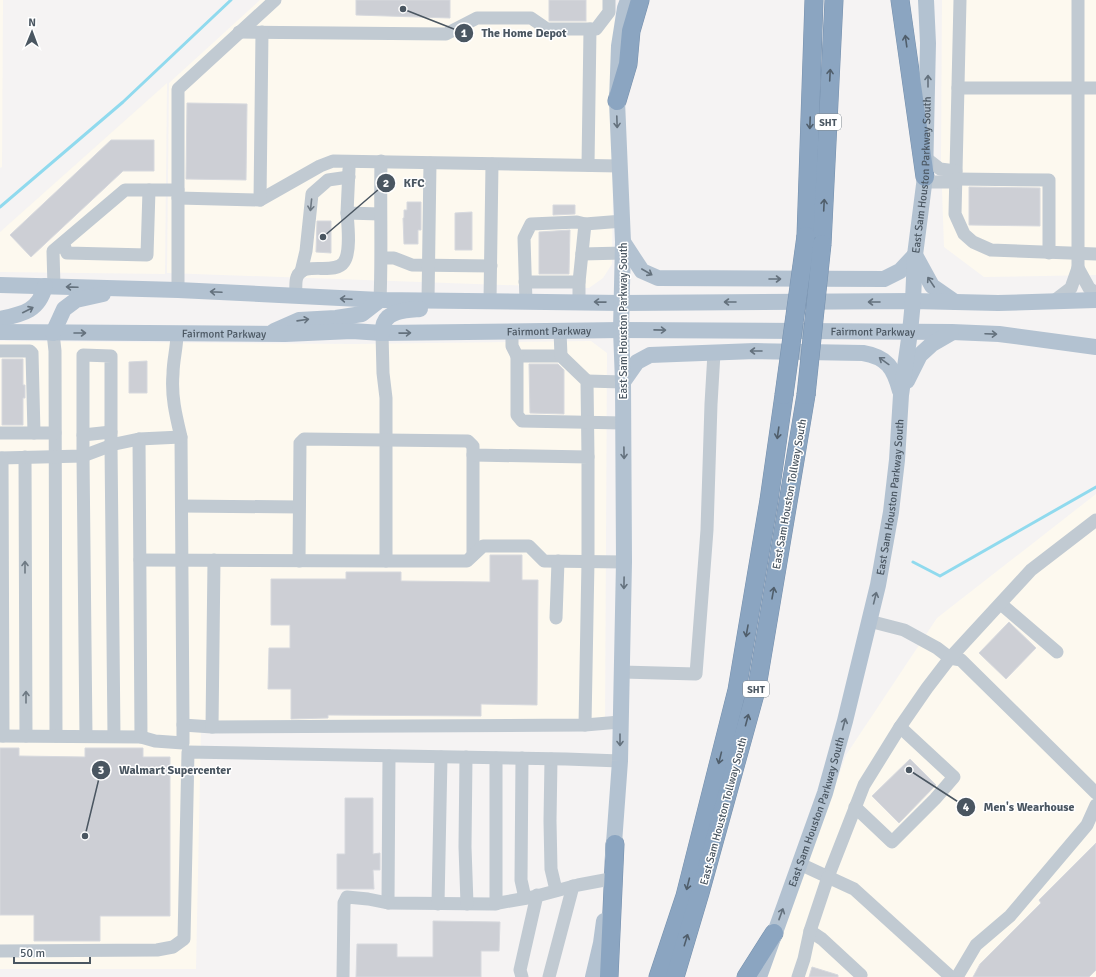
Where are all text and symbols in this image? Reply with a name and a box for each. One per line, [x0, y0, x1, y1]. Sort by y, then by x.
north arrow [12, 12, 52, 52]
text: N [28, 16, 36, 29]
callout: The Home Depot [454, 21, 575, 45]
text: 1 [461, 26, 468, 41]
text: The Home Depot [481, 26, 567, 41]
one-way arrow [902, 35, 910, 48]
one-way arrow [827, 69, 834, 82]
one-way arrow [924, 75, 932, 88]
street label: East Sam Houston Parkway South [909, 96, 934, 254]
road number: SHT [815, 114, 841, 130]
one-way arrow [614, 115, 621, 128]
one-way arrow [806, 116, 814, 129]
callout: KFC [376, 171, 433, 195]
text: 2 [383, 176, 389, 191]
text: KFC [403, 176, 425, 191]
one-way arrow [307, 198, 315, 211]
one-way arrow [821, 199, 828, 212]
street label: East Sam Houston Parkway South [617, 242, 630, 400]
one-way arrow [641, 269, 653, 277]
one-way arrow [768, 275, 781, 283]
one-way arrow [927, 277, 935, 288]
one-way arrow [66, 283, 79, 291]
one-way arrow [210, 288, 223, 295]
one-way arrow [339, 295, 352, 302]
one-way arrow [724, 298, 737, 306]
one-way arrow [868, 298, 881, 306]
one-way arrow [594, 299, 607, 306]
one-way arrow [22, 306, 34, 313]
one-way arrow [296, 316, 309, 324]
street label: Fairmont Parkway [507, 324, 592, 338]
street label: Fairmont Parkway [831, 325, 916, 339]
one-way arrow [653, 326, 666, 334]
street label: Fairmont Parkway [182, 327, 267, 341]
one-way arrow [73, 329, 86, 337]
one-way arrow [398, 329, 411, 336]
one-way arrow [984, 330, 997, 338]
one-way arrow [750, 347, 763, 355]
one-way arrow [878, 357, 889, 365]
street label: East Sam Houston Tollway South [770, 418, 809, 570]
street label: East Sam Houston Parkway South [874, 419, 907, 576]
one-way arrow [774, 426, 782, 439]
one-way arrow [620, 446, 628, 459]
one-way arrow [21, 561, 29, 574]
one-way arrow [620, 576, 628, 589]
one-way arrow [769, 587, 777, 600]
one-way arrow [871, 592, 879, 605]
one-way arrow [743, 624, 751, 637]
road number: SHT [743, 681, 769, 697]
one-way arrow [22, 691, 30, 704]
one-way arrow [744, 714, 752, 727]
one-way arrow [841, 718, 848, 731]
one-way arrow [616, 733, 624, 746]
street label: East Sam Houston Parkway South [786, 735, 847, 889]
street label: East Sam Houston Tollway South [697, 736, 750, 886]
one-way arrow [715, 751, 723, 764]
callout: Walmart Supercenter [91, 758, 239, 782]
text: 3 [98, 763, 104, 778]
text: Walmart Supercenter [119, 763, 231, 778]
callout: Men's Wearhouse [956, 795, 1083, 819]
text: 4 [963, 800, 970, 815]
text: Men's Wearhouse [983, 800, 1075, 815]
one-way arrow [683, 877, 691, 890]
one-way arrow [778, 908, 786, 920]
one-way arrow [683, 933, 690, 946]
scale bar [14, 939, 90, 965]
text: 50 m [20, 946, 45, 961]

